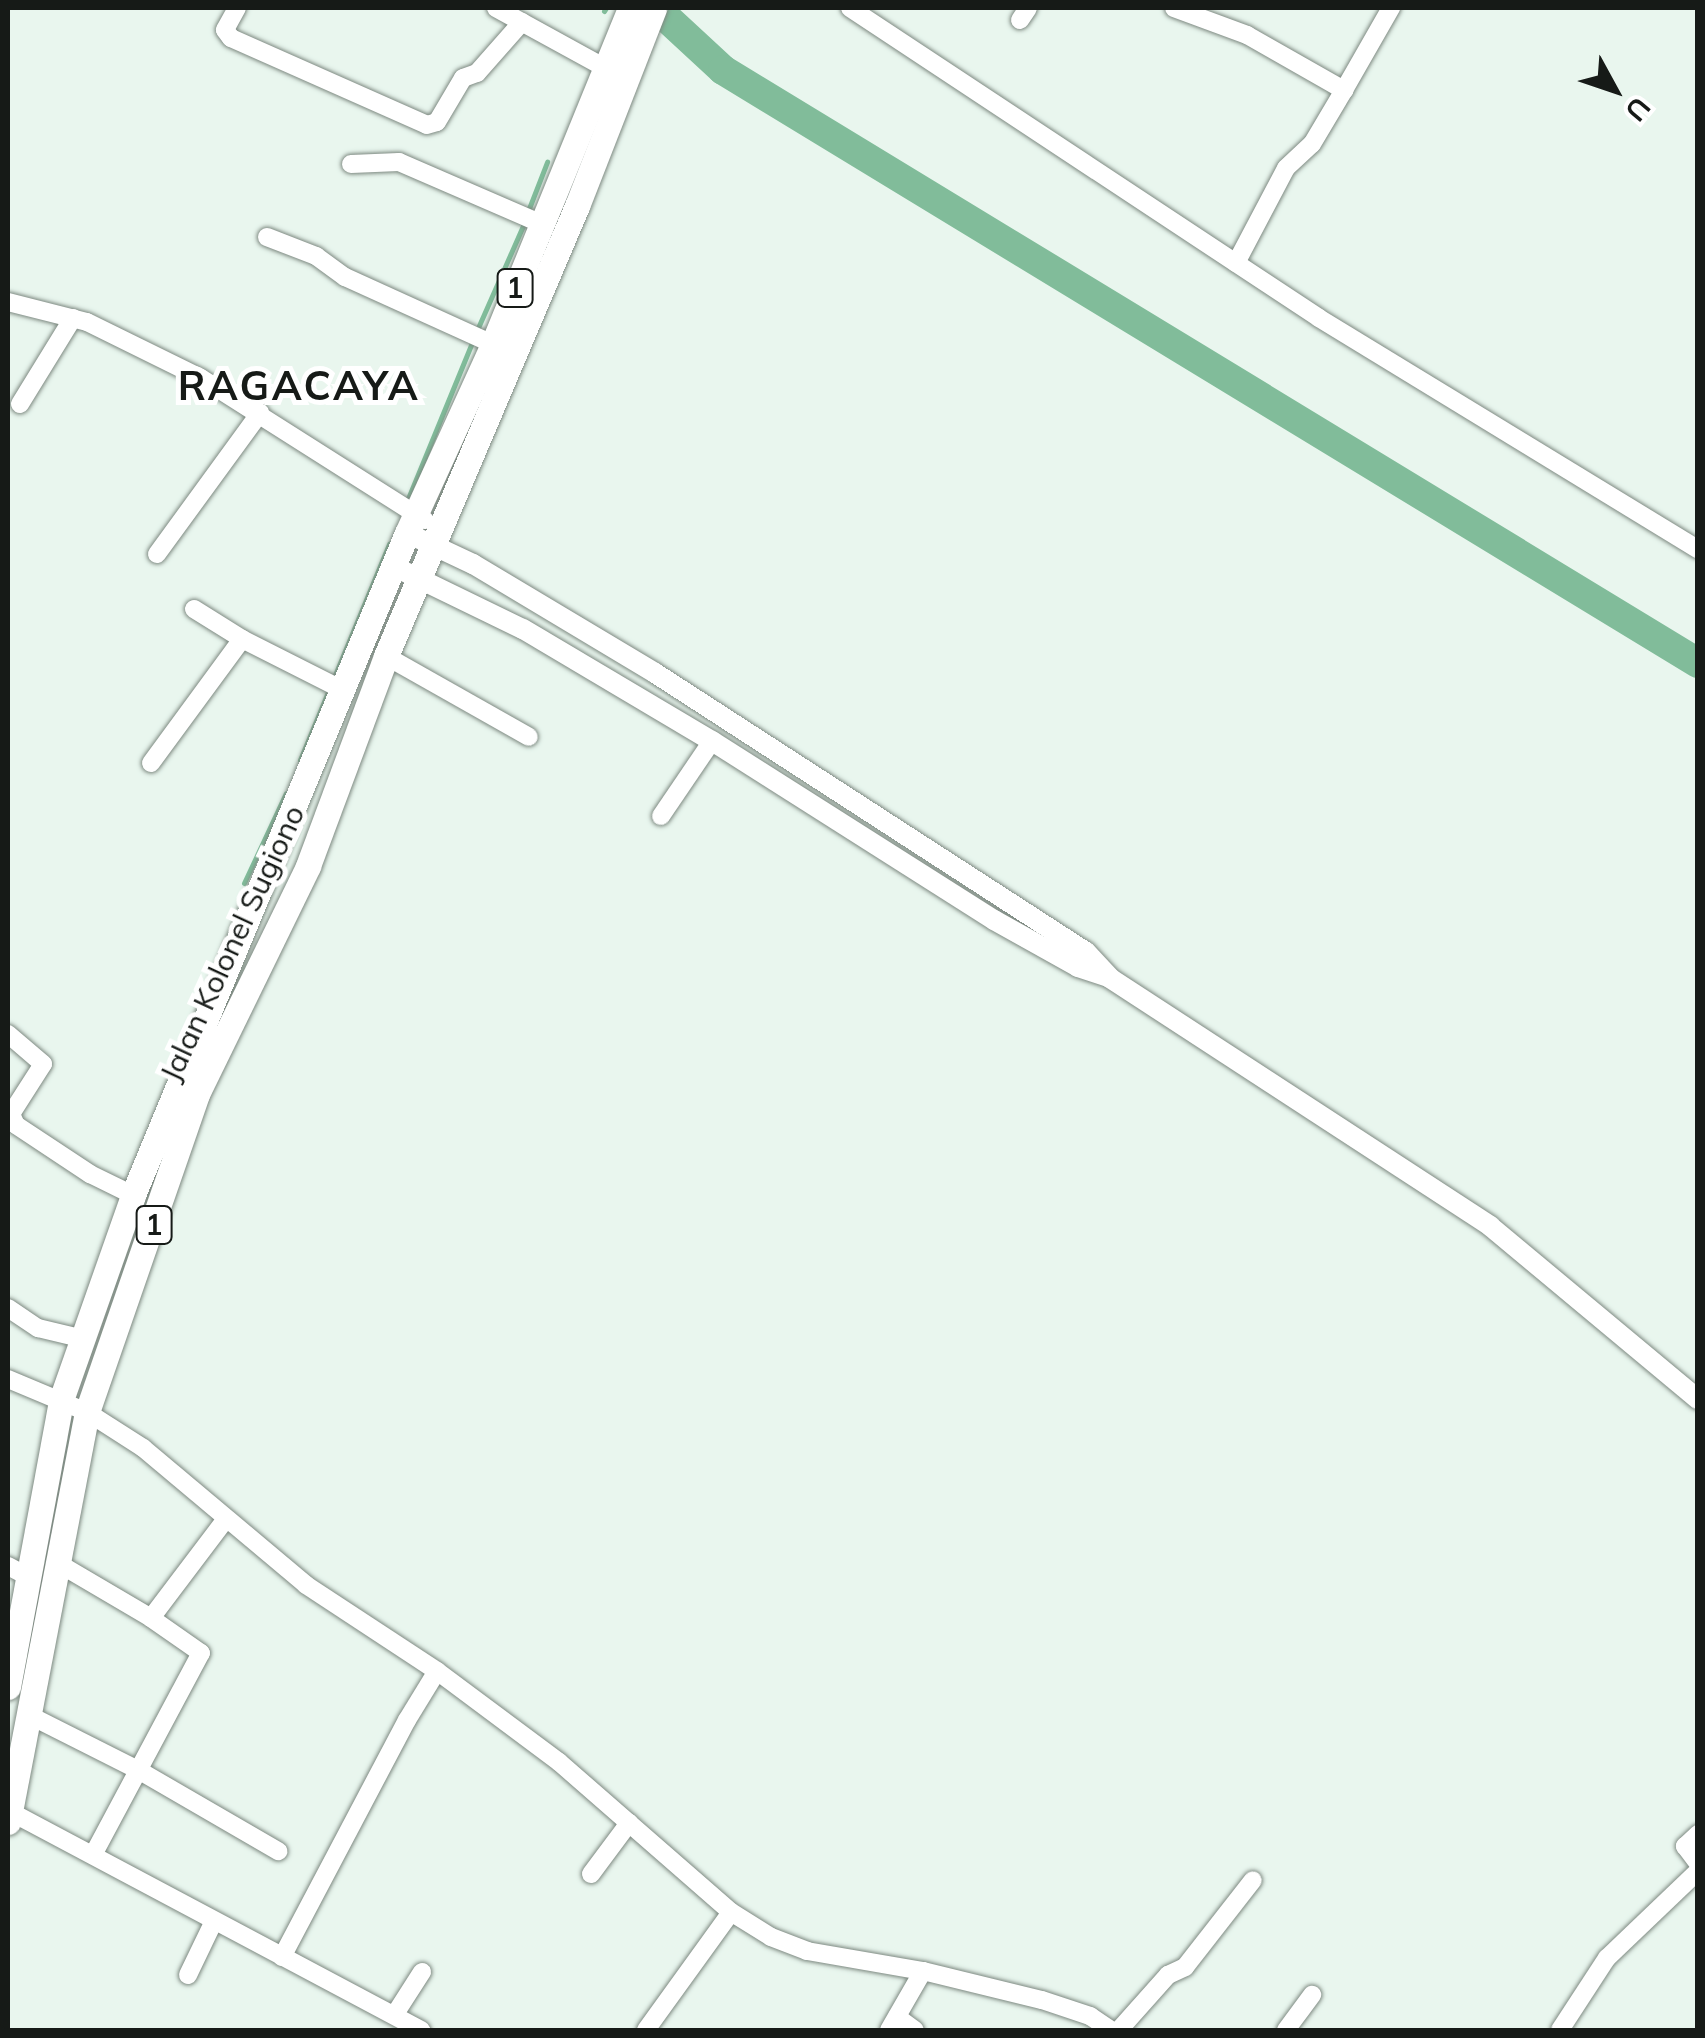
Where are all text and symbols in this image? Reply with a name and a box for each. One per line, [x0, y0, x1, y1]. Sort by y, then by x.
north arrow [1565, 40, 1665, 140]
text: U [1618, 90, 1658, 129]
road number: 1 [495, 265, 535, 311]
district label: RAGACAYA [178, 361, 420, 409]
street label: Jalan Kolonel Sugiono [152, 799, 312, 1087]
road number: 1 [134, 1202, 174, 1248]

